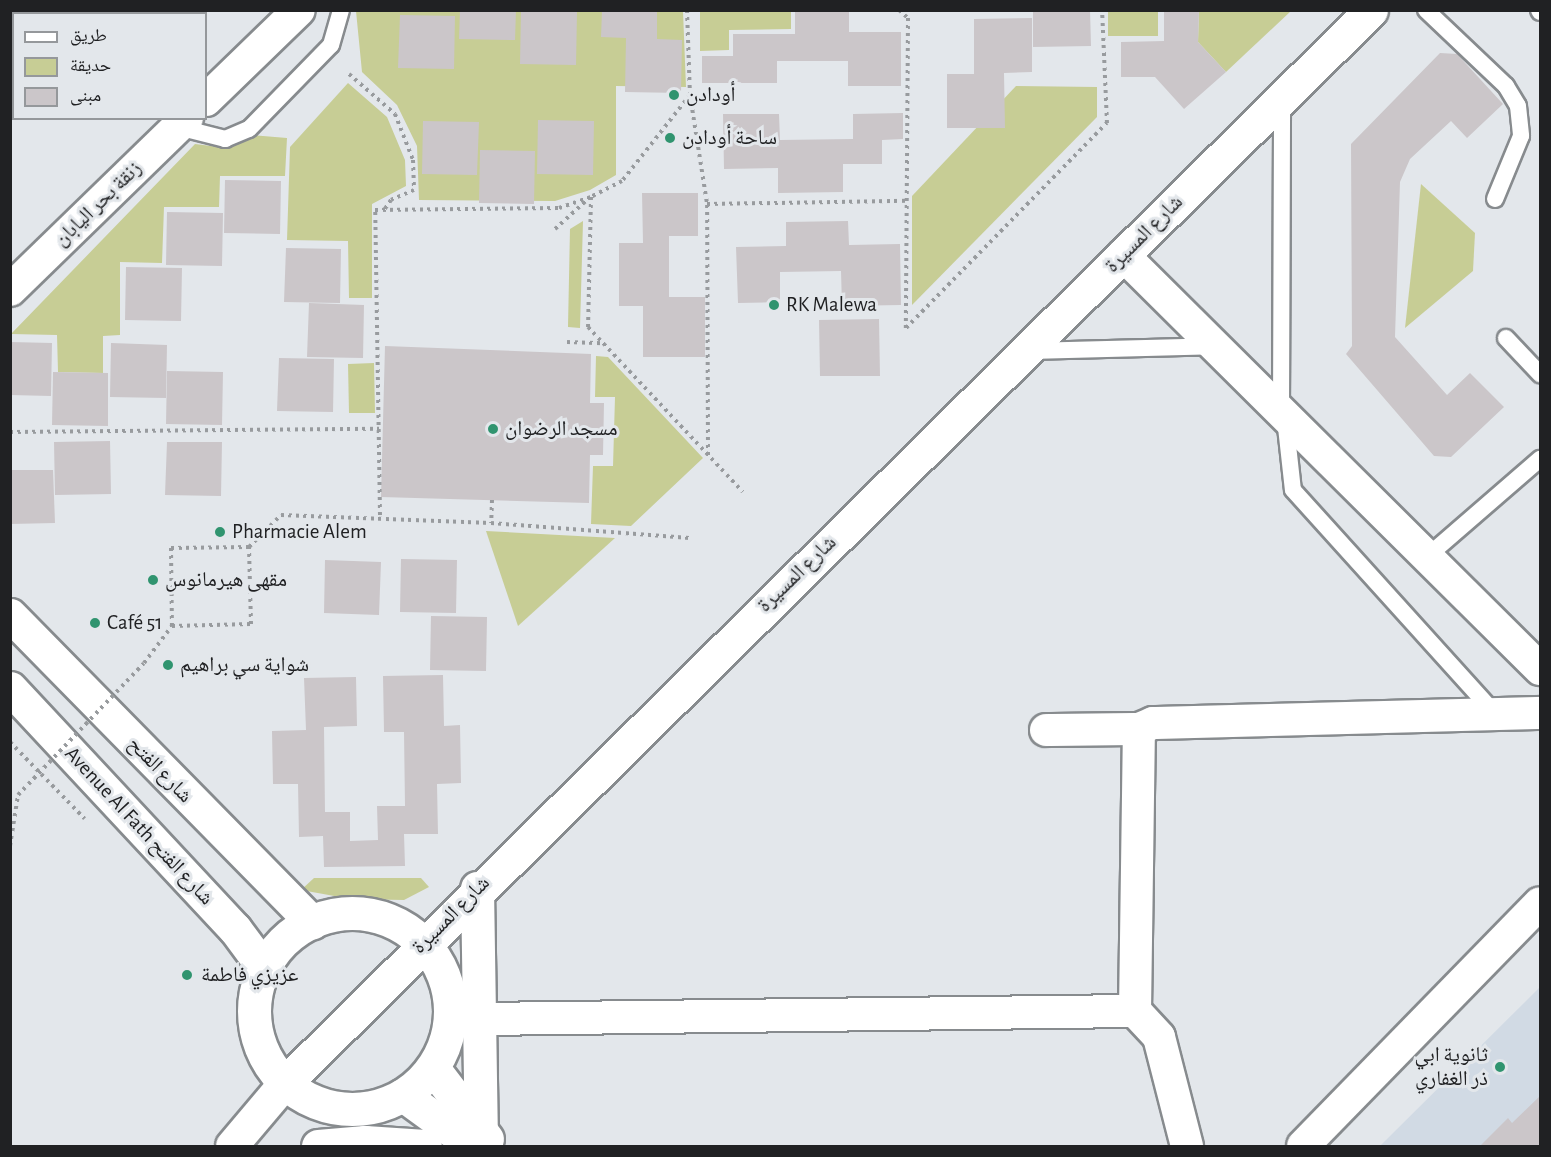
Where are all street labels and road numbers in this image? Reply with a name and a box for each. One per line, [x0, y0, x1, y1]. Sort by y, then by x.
street label: زنقة بحر اليابان [49, 156, 147, 252]
street label: شارع المسيرة [1100, 190, 1188, 278]
street label: شارع المسيرة [752, 530, 842, 618]
street label: شارع الفتح [122, 732, 198, 808]
street label: Avenue Al Fath شارع الفتح [59, 742, 219, 910]
street label: شارع المسيرة [407, 871, 495, 959]

